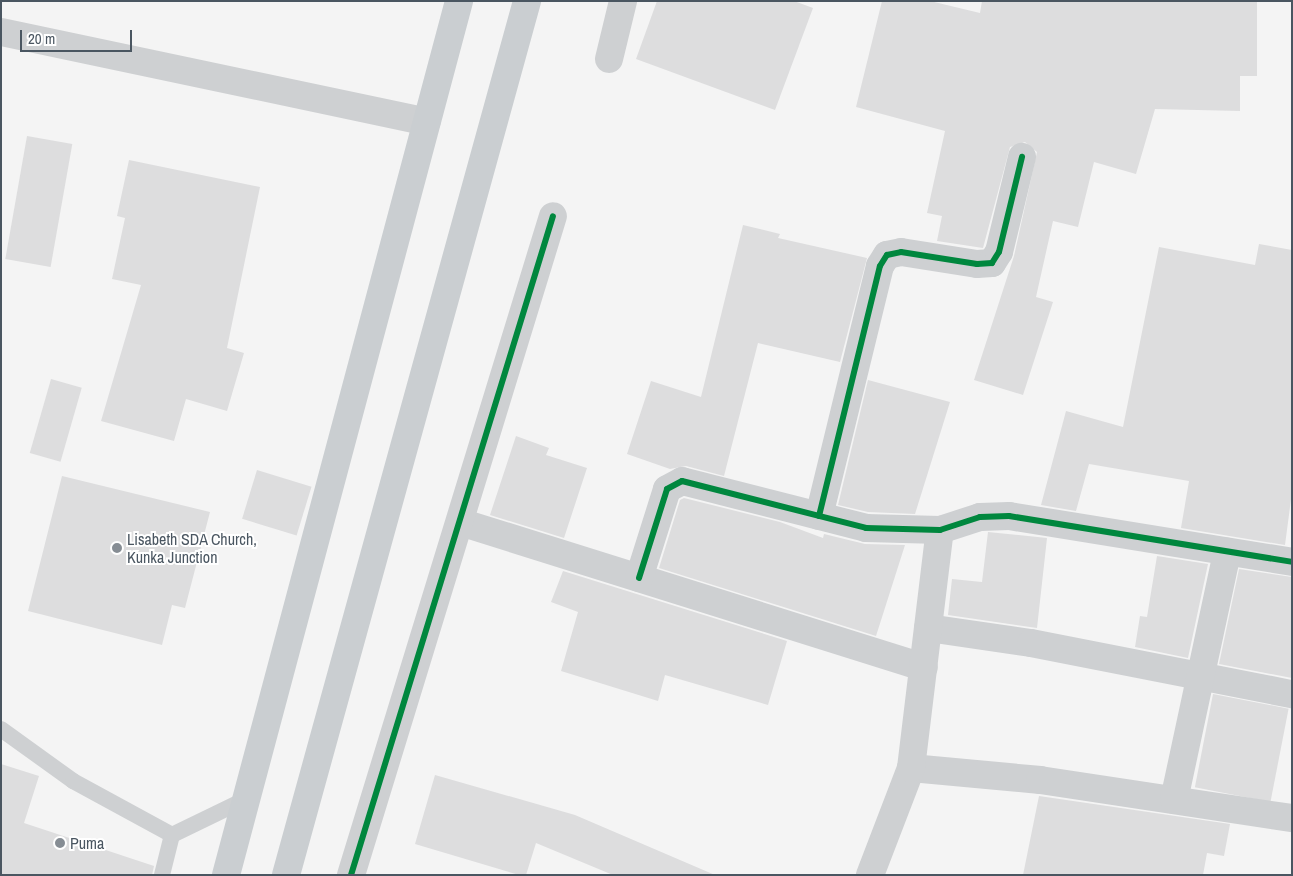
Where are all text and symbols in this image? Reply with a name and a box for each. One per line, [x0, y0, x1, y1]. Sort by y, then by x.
scale bar [22, 20, 135, 52]
text: 20 m [28, 28, 55, 49]
place label: Lisabeth SDA Church, Kunka Junction [127, 529, 258, 567]
marker: Lisabeth SDA Church, Kunka Junction [111, 542, 123, 554]
place label: Puma [70, 833, 104, 853]
marker: Puma [54, 837, 66, 849]

